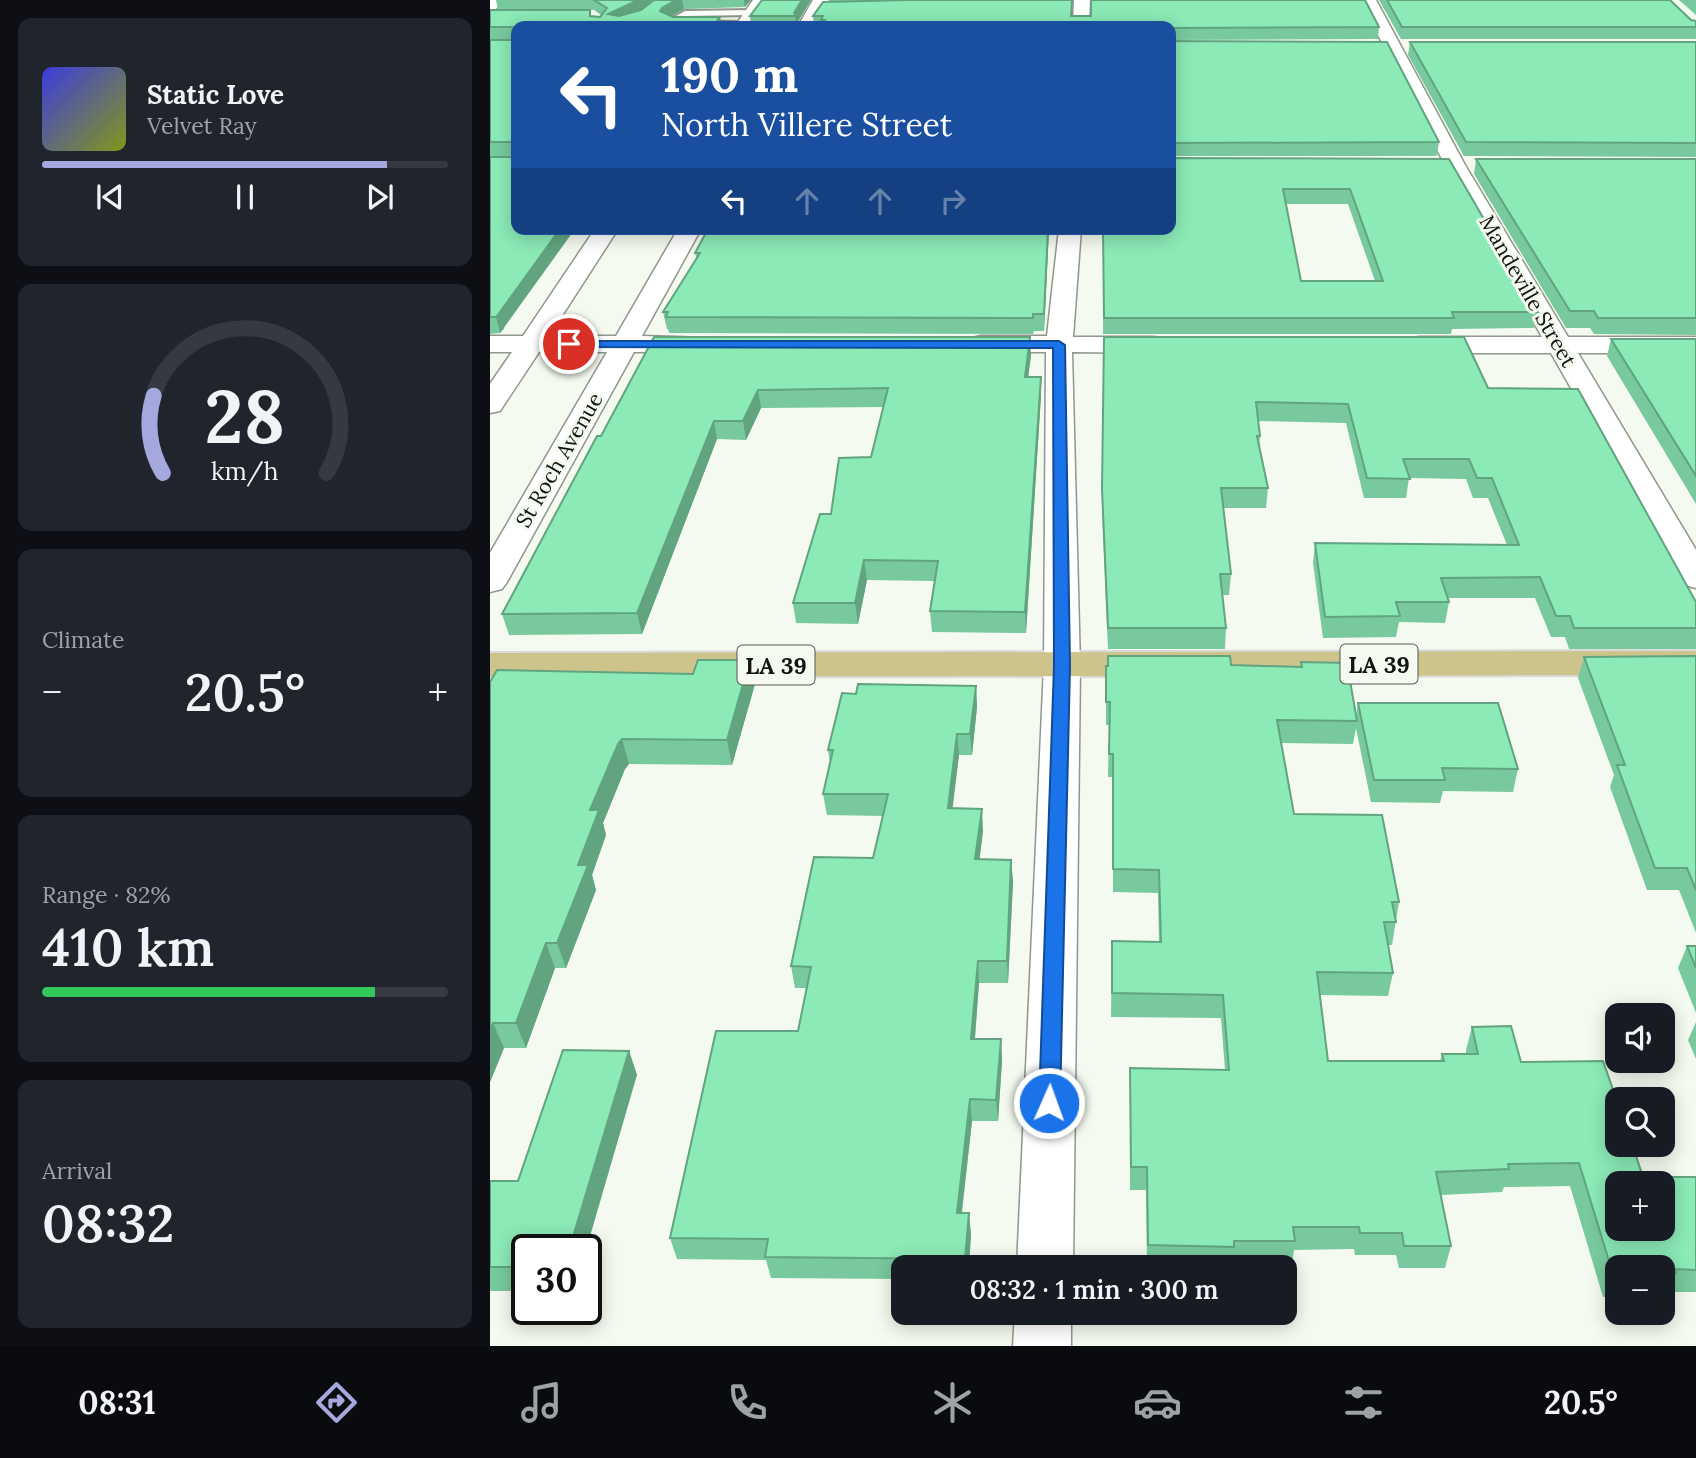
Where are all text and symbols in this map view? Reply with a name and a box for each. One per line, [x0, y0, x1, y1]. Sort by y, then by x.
text: 190 m [661, 43, 798, 105]
icon: left [546, 49, 637, 140]
text: Static Love [147, 78, 284, 111]
text: North Villere Street [661, 104, 952, 145]
text: Velvet Ray [147, 111, 257, 140]
icon: previous [91, 178, 129, 216]
icon: pause [226, 178, 264, 216]
icon: next [361, 178, 399, 216]
icon: left [715, 182, 753, 220]
icon: ahead [788, 182, 826, 220]
icon: ahead [861, 182, 899, 220]
icon: right [934, 182, 972, 220]
street label: Mandeville Street [1474, 210, 1583, 373]
pin [539, 314, 599, 374]
icon: arrive [550, 325, 588, 363]
text: 28 [205, 371, 285, 464]
street label: St Roch Avenue [509, 388, 609, 532]
text: km/h [211, 455, 279, 487]
text: Climate [42, 625, 124, 654]
road number: LA 39 [1340, 644, 1418, 684]
road number: LA 39 [737, 646, 814, 684]
text: 20.5° [185, 659, 305, 725]
text: − [42, 668, 62, 716]
text: + [428, 668, 448, 716]
text: Range · 82% [42, 880, 170, 909]
text: 410 km [42, 914, 214, 980]
map controls [1605, 1003, 1675, 1325]
button: sound [1605, 1003, 1675, 1073]
position arrow [1012, 1066, 1086, 1140]
button: search [1605, 1087, 1675, 1157]
text: Arrival [42, 1156, 112, 1185]
button: + [1605, 1171, 1675, 1241]
text: 08:32 [42, 1190, 174, 1256]
speed limit sign: 30 [511, 1234, 602, 1325]
button: − [1605, 1255, 1675, 1325]
text: 08:32 · 1 min · 300 m [970, 1273, 1218, 1306]
icon: directions [312, 1378, 361, 1427]
icon: music [517, 1378, 566, 1427]
icon: phone [723, 1378, 772, 1427]
icon: climate [928, 1378, 977, 1427]
icon: car [1133, 1378, 1182, 1427]
icon: filters [1339, 1378, 1388, 1427]
text: 08:31 [78, 1382, 156, 1423]
text: 20.5° [1544, 1382, 1618, 1423]

